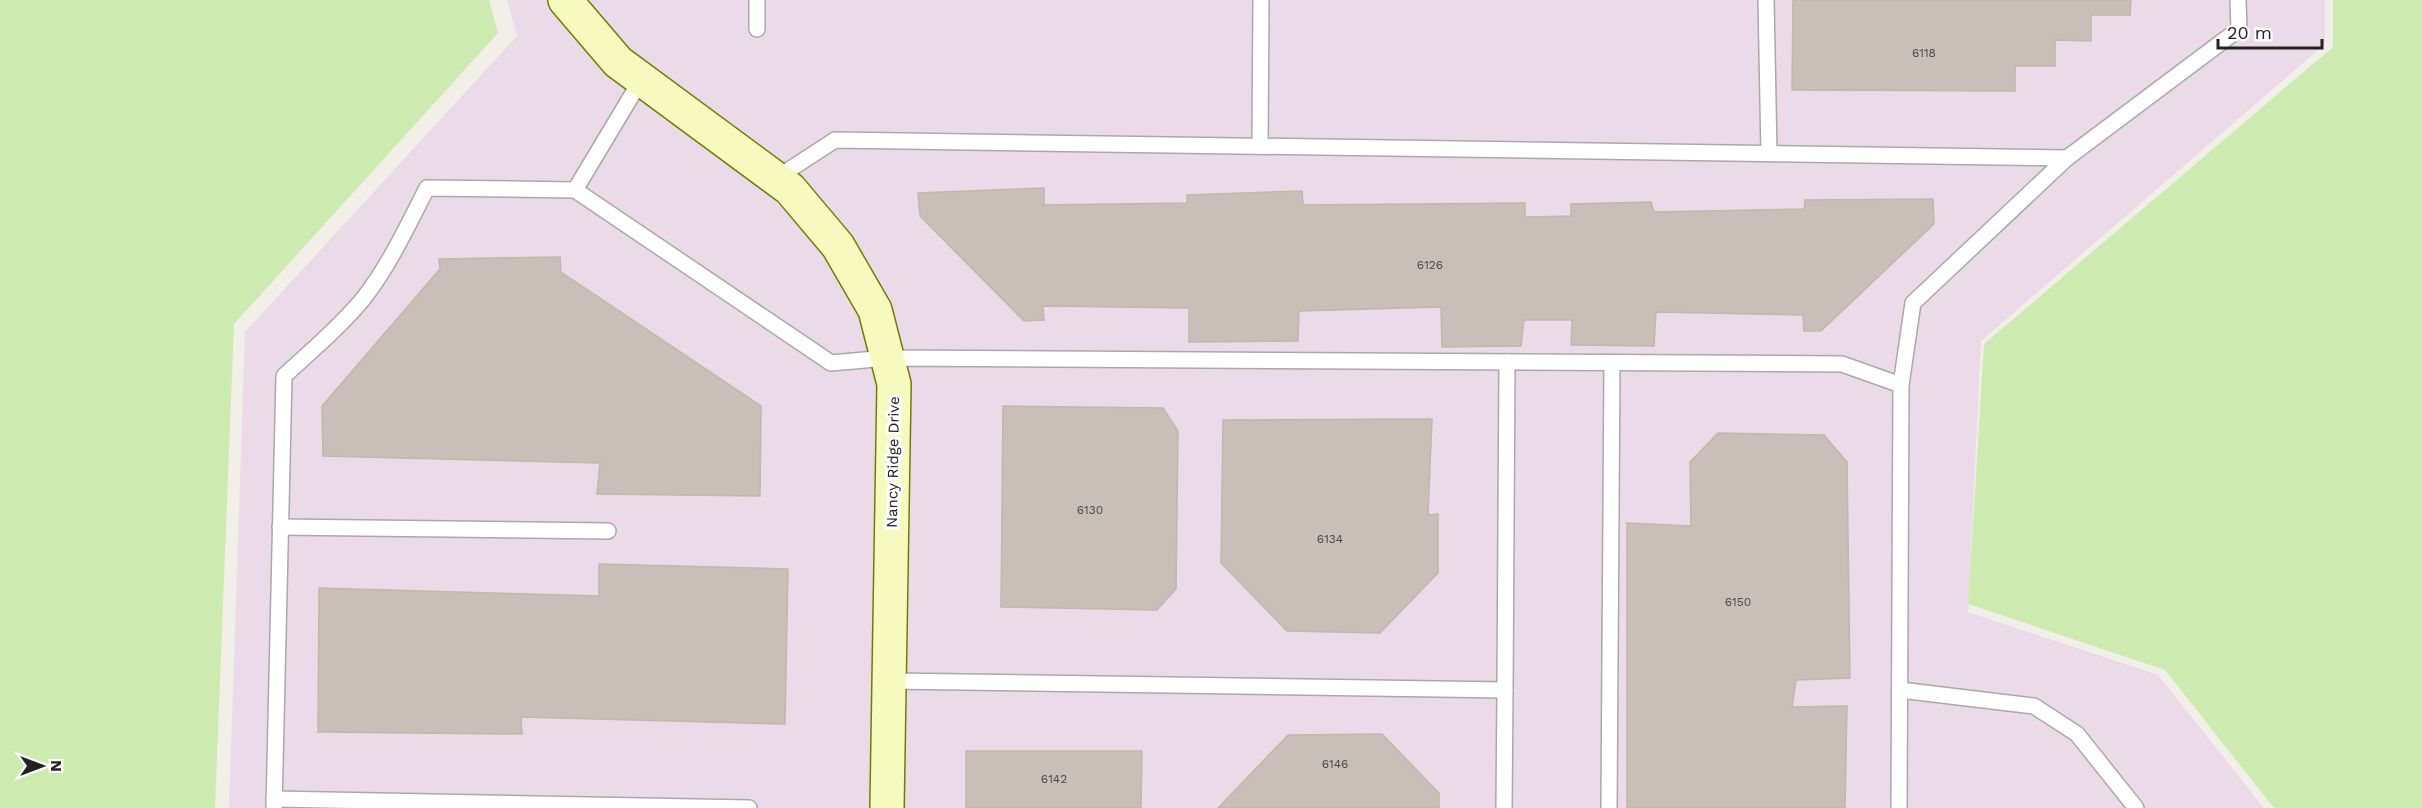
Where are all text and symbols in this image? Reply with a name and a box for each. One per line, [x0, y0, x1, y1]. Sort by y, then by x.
scale bar [2218, 12, 2322, 50]
text: 20 m [2227, 22, 2272, 43]
house number: 6118 [1912, 46, 1936, 60]
house number: 6126 [1417, 258, 1443, 272]
street label: Nancy Ridge Drive [883, 396, 903, 528]
house number: 6130 [1077, 503, 1103, 517]
house number: 6134 [1317, 532, 1343, 546]
house number: 6150 [1725, 595, 1751, 609]
north arrow [12, 736, 72, 796]
house number: 6146 [1322, 757, 1348, 771]
text: N [47, 760, 66, 772]
house number: 6142 [1041, 772, 1067, 786]

